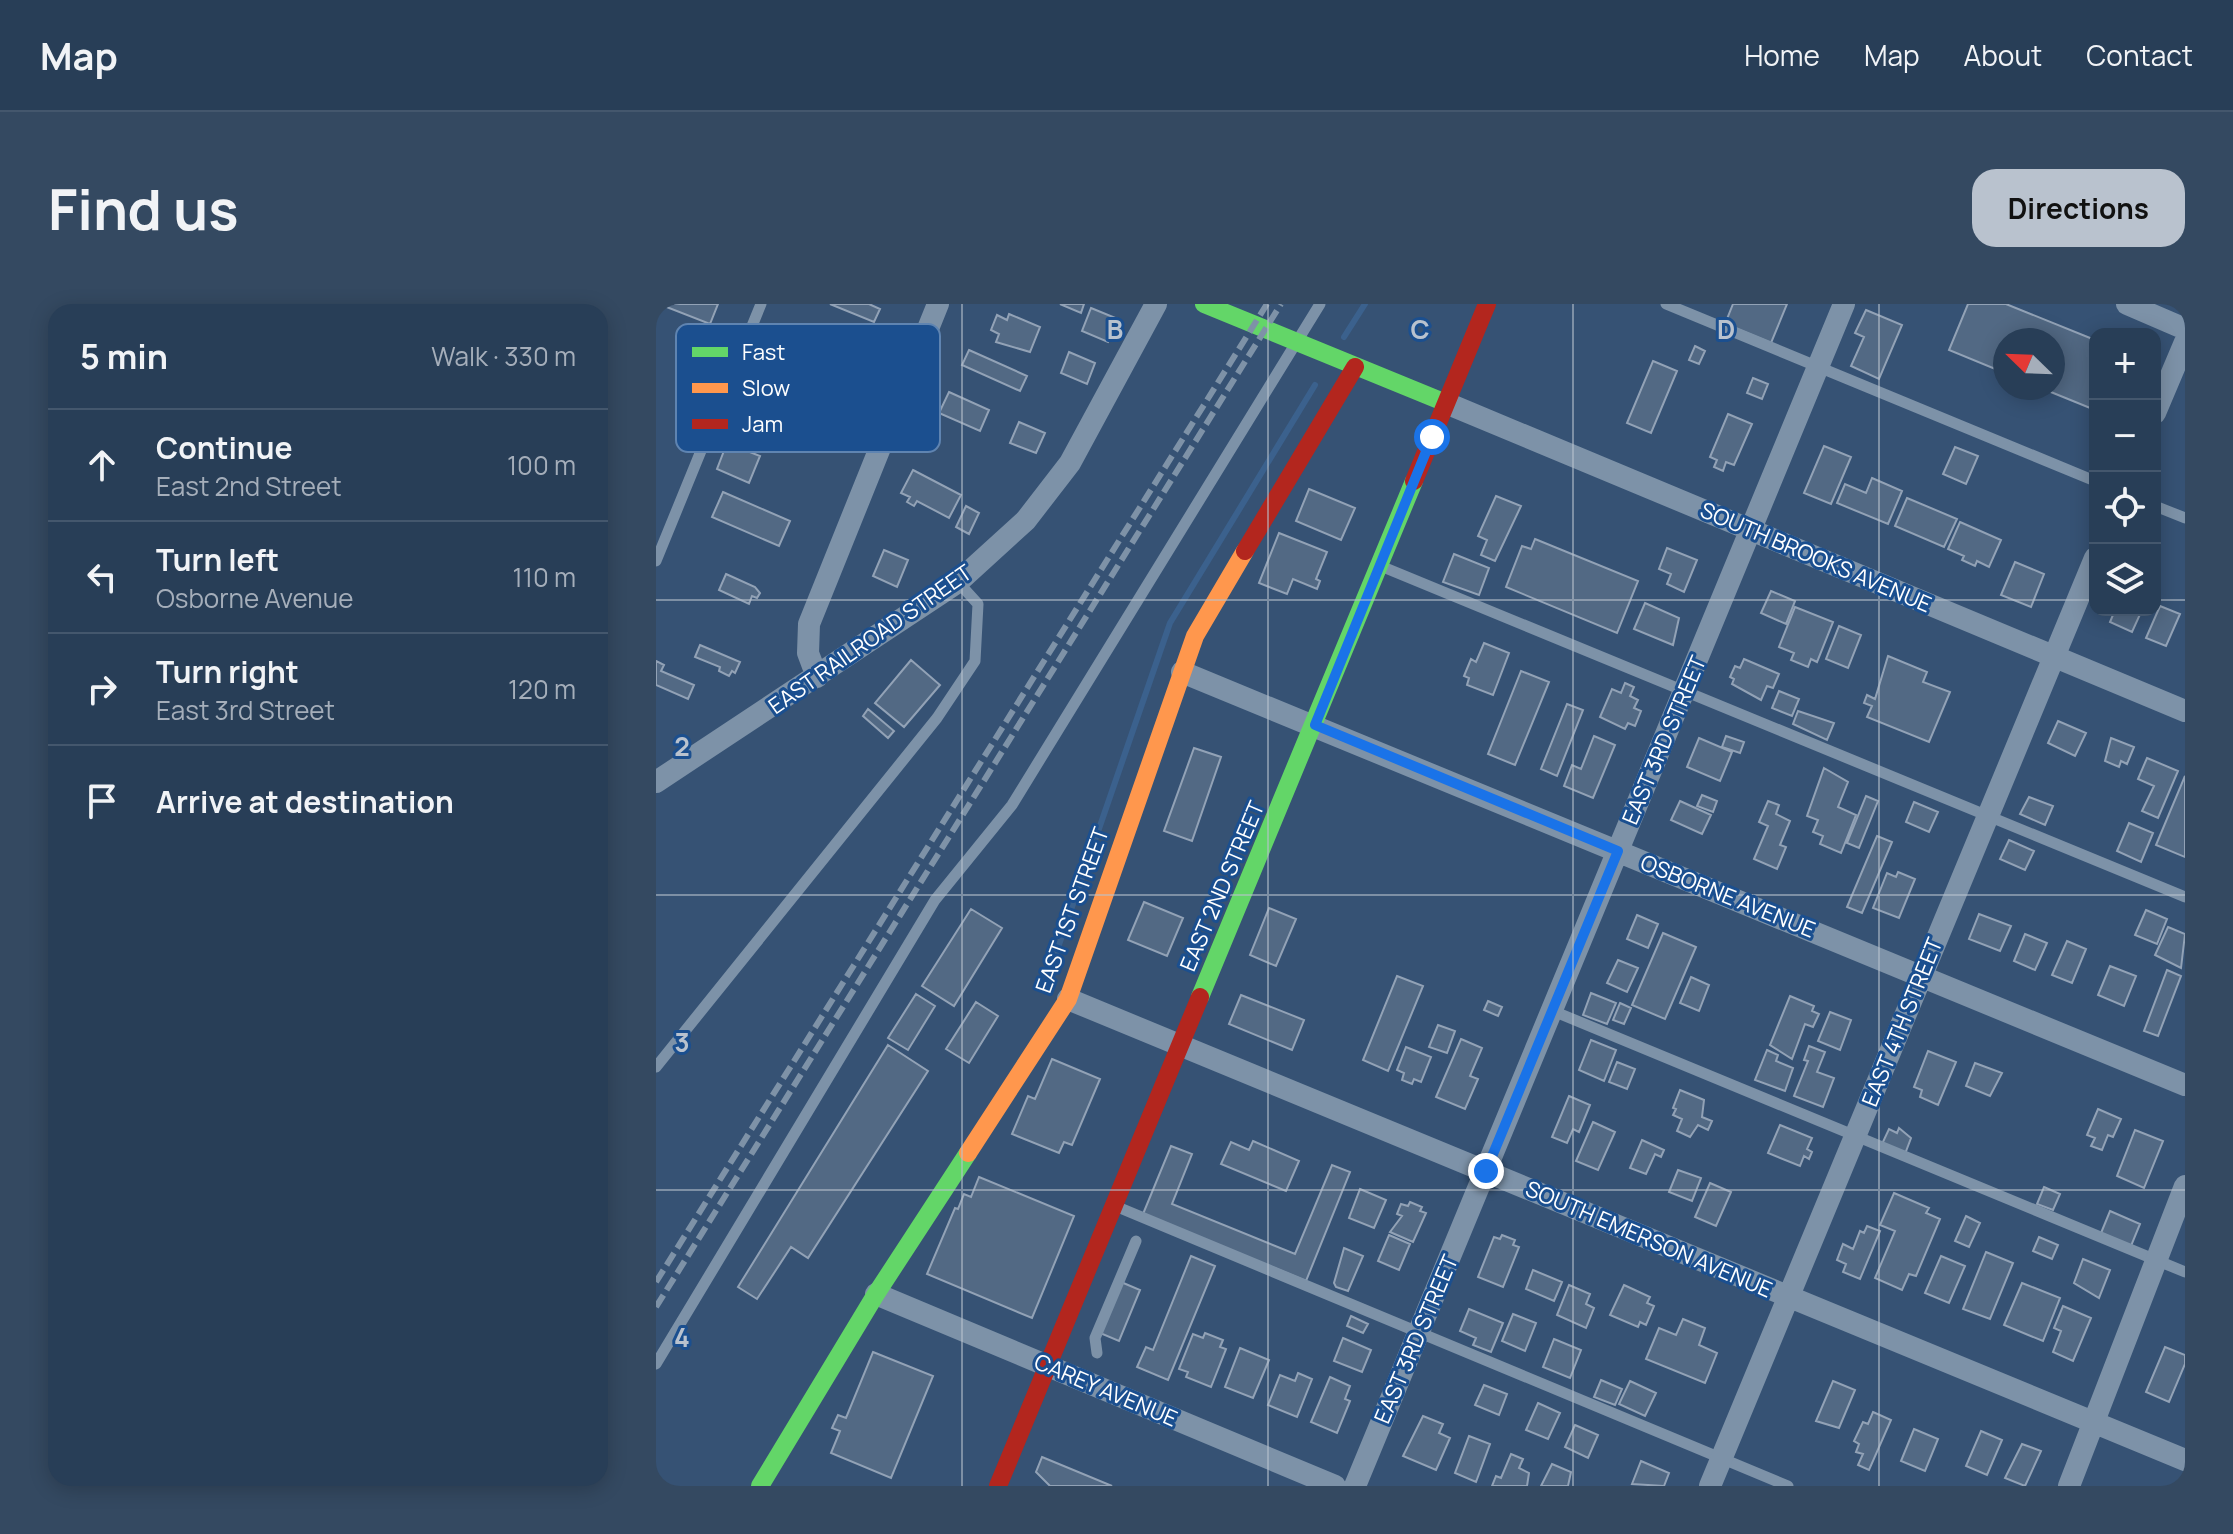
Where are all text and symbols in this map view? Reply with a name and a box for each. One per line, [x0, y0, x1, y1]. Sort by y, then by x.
text: Map [40, 29, 118, 81]
text: Home [1744, 36, 1820, 74]
text: Map [1864, 36, 1920, 74]
text: About [1964, 36, 2042, 74]
text: Contact [2086, 36, 2193, 74]
button: Directions [1972, 169, 2185, 247]
text: Find us [48, 170, 239, 247]
text: B [1107, 311, 1123, 347]
text: C [1410, 311, 1430, 347]
text: D [1717, 311, 1735, 347]
legend [676, 324, 940, 452]
north arrow [1993, 328, 2065, 400]
map controls [2089, 328, 2161, 616]
button: + [2089, 328, 2161, 400]
text: 5 min [80, 333, 168, 379]
text: Fast [742, 337, 785, 367]
text: Walk · 330 m [431, 338, 576, 374]
text: Slow [742, 373, 790, 403]
button: − [2089, 400, 2161, 472]
text: Jam [742, 409, 783, 439]
route start [1414, 419, 1450, 455]
text: Continue [156, 427, 292, 468]
icon: ahead [80, 443, 124, 487]
text: 100 m [507, 447, 576, 483]
text: East 2nd Street [156, 468, 342, 504]
button: locate [2089, 472, 2161, 544]
street label: SOUTH BROOKS AVENUE [1696, 495, 1936, 619]
text: Turn left [156, 539, 279, 580]
button: layers [2089, 544, 2161, 616]
icon: left [80, 555, 124, 599]
street label: EAST RAILROAD STREET [762, 557, 978, 721]
text: 110 m [513, 559, 576, 595]
text: Osborne Avenue [156, 580, 353, 616]
text: Turn right [156, 651, 299, 692]
street label: EAST 3RD STREET [1615, 651, 1713, 829]
icon: right [80, 667, 124, 711]
text: 120 m [508, 671, 576, 707]
text: East 3rd Street [156, 692, 335, 728]
text: 2 [674, 728, 690, 764]
icon: arrive [80, 779, 124, 823]
text: Arrive at destination [156, 781, 454, 822]
street label: EAST 2ND STREET [1173, 796, 1271, 976]
street label: EAST 1ST STREET [1028, 823, 1116, 997]
street label: OSBORNE AVENUE [1636, 847, 1820, 945]
street label: EAST 4TH STREET [1854, 933, 1950, 1111]
text: 3 [674, 1024, 690, 1060]
route end [1468, 1153, 1504, 1189]
street label: SOUTH EMERSON AVENUE [1521, 1173, 1777, 1305]
street label: EAST 3RD STREET [1367, 1250, 1465, 1428]
text: 4 [674, 1319, 690, 1355]
street label: CAREY AVENUE [1030, 1346, 1182, 1434]

